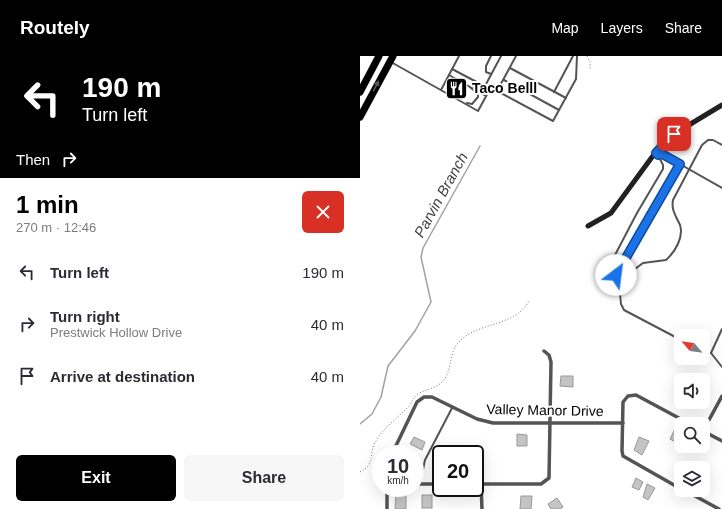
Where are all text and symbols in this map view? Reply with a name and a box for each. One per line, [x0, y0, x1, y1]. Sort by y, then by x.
text: Routely [20, 17, 90, 38]
text: Map [551, 20, 579, 36]
text: Layers [601, 20, 643, 36]
text: Share [665, 20, 702, 36]
icon: left [16, 72, 68, 124]
text: 190 m [82, 72, 161, 103]
restaurant icon: Taco Belll [444, 75, 470, 101]
place label: Taco Belll [472, 80, 537, 96]
one-way arrow [373, 81, 380, 92]
text: Turn left [82, 105, 147, 125]
pin [657, 117, 691, 151]
icon: arrive [663, 123, 685, 145]
icon: right [58, 148, 80, 170]
water label: Parvin Branch [410, 149, 471, 240]
text: Then [16, 151, 50, 168]
text: 1 min [16, 191, 79, 218]
button: close [302, 191, 344, 233]
text: 270 m · 12:46 [16, 220, 96, 235]
position arrow [595, 254, 637, 296]
icon: left [16, 261, 38, 283]
text: Turn left [50, 264, 109, 281]
text: 190 m [302, 264, 344, 281]
text: Turn right [50, 308, 120, 325]
icon: right [16, 313, 38, 335]
text: 40 m [311, 316, 344, 333]
text: Prestwick Hollow Drive [50, 325, 182, 340]
north arrow [674, 329, 710, 365]
map controls [674, 329, 710, 497]
icon: arrive [16, 365, 38, 387]
text: Arrive at destination [50, 368, 195, 385]
text: 40 m [311, 368, 344, 385]
button: sound [674, 373, 710, 409]
street label: Valley Manor Drive [486, 401, 604, 419]
button: search [674, 417, 710, 453]
speed limit sign: 20 [432, 445, 484, 497]
button: Exit [16, 455, 176, 501]
button: Share [184, 455, 344, 501]
text: 10 [387, 455, 409, 477]
button: layers [674, 461, 710, 497]
text: km/h [387, 475, 409, 486]

